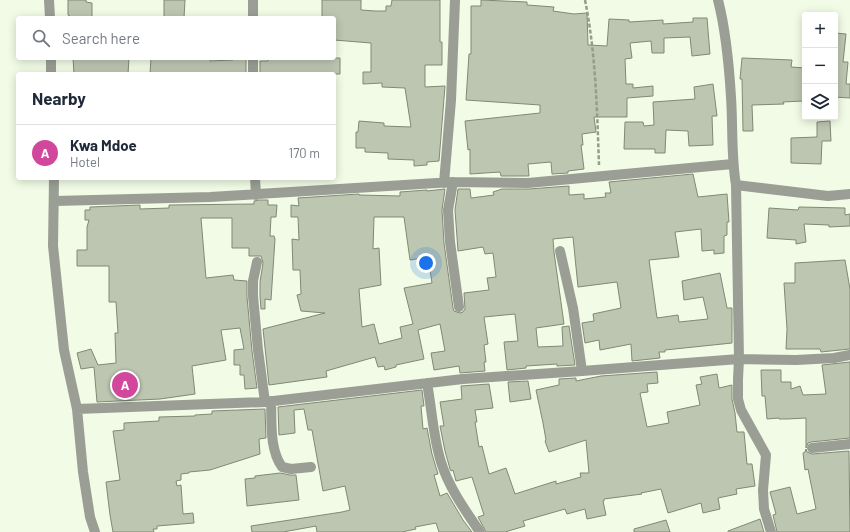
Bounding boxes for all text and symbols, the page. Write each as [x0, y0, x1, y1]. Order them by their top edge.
map controls [802, 12, 838, 120]
button: + [802, 12, 838, 48]
search box [16, 16, 336, 60]
icon: search [30, 27, 52, 49]
text: Search here [62, 29, 140, 47]
button: − [802, 48, 838, 84]
button: layers [802, 84, 838, 120]
text: Nearby [32, 88, 86, 108]
text: Kwa Mdoe [70, 136, 137, 154]
text: A [41, 145, 49, 161]
text: 170 m [289, 145, 320, 161]
text: Hotel [70, 154, 100, 170]
your location [416, 253, 436, 273]
pin: A [112, 370, 138, 400]

